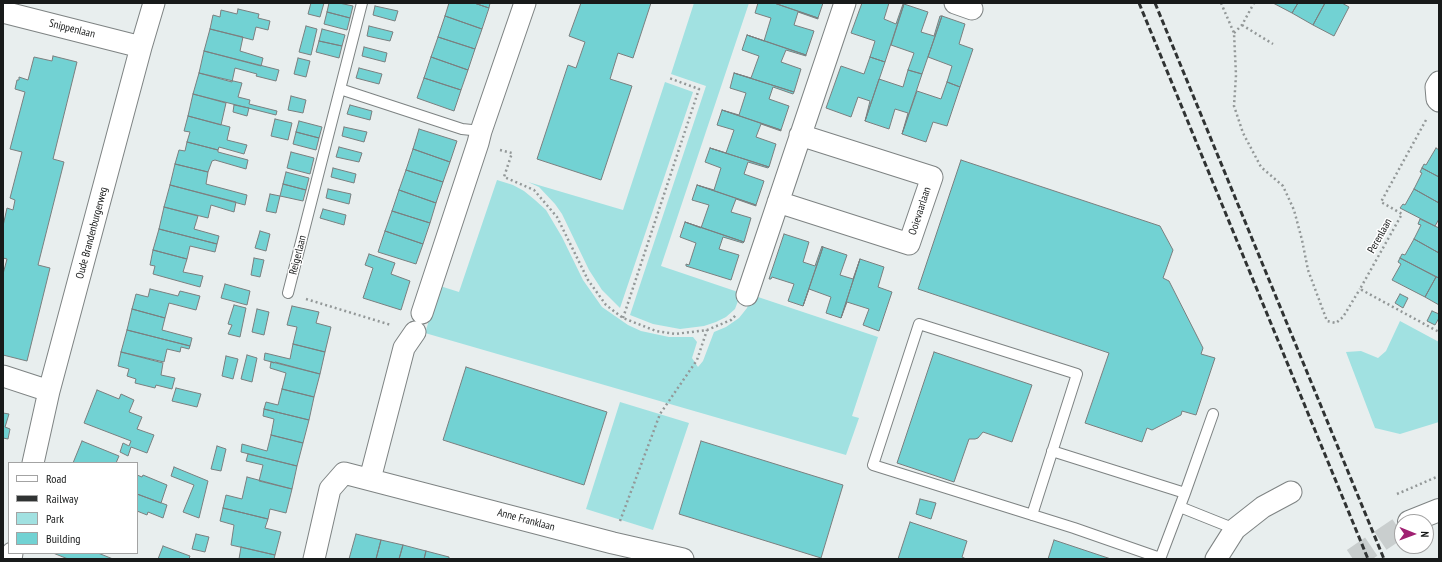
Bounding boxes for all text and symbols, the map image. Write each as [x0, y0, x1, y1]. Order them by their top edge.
street label: Snippenlaan [48, 17, 96, 41]
street label: Ooievaarlaan [906, 185, 934, 237]
street label: Oude Brandenburgerweg [73, 186, 111, 280]
street label: Perenlaan [1365, 216, 1395, 256]
street label: Reigerlaan [287, 234, 309, 276]
legend [8, 462, 138, 554]
text: Road [46, 471, 66, 486]
text: Railway [46, 491, 78, 506]
street label: Anne Franklaan [496, 506, 556, 534]
text: Park [46, 511, 64, 526]
north arrow [1394, 514, 1434, 554]
text: Building [46, 531, 81, 546]
text: N [1418, 531, 1432, 537]

